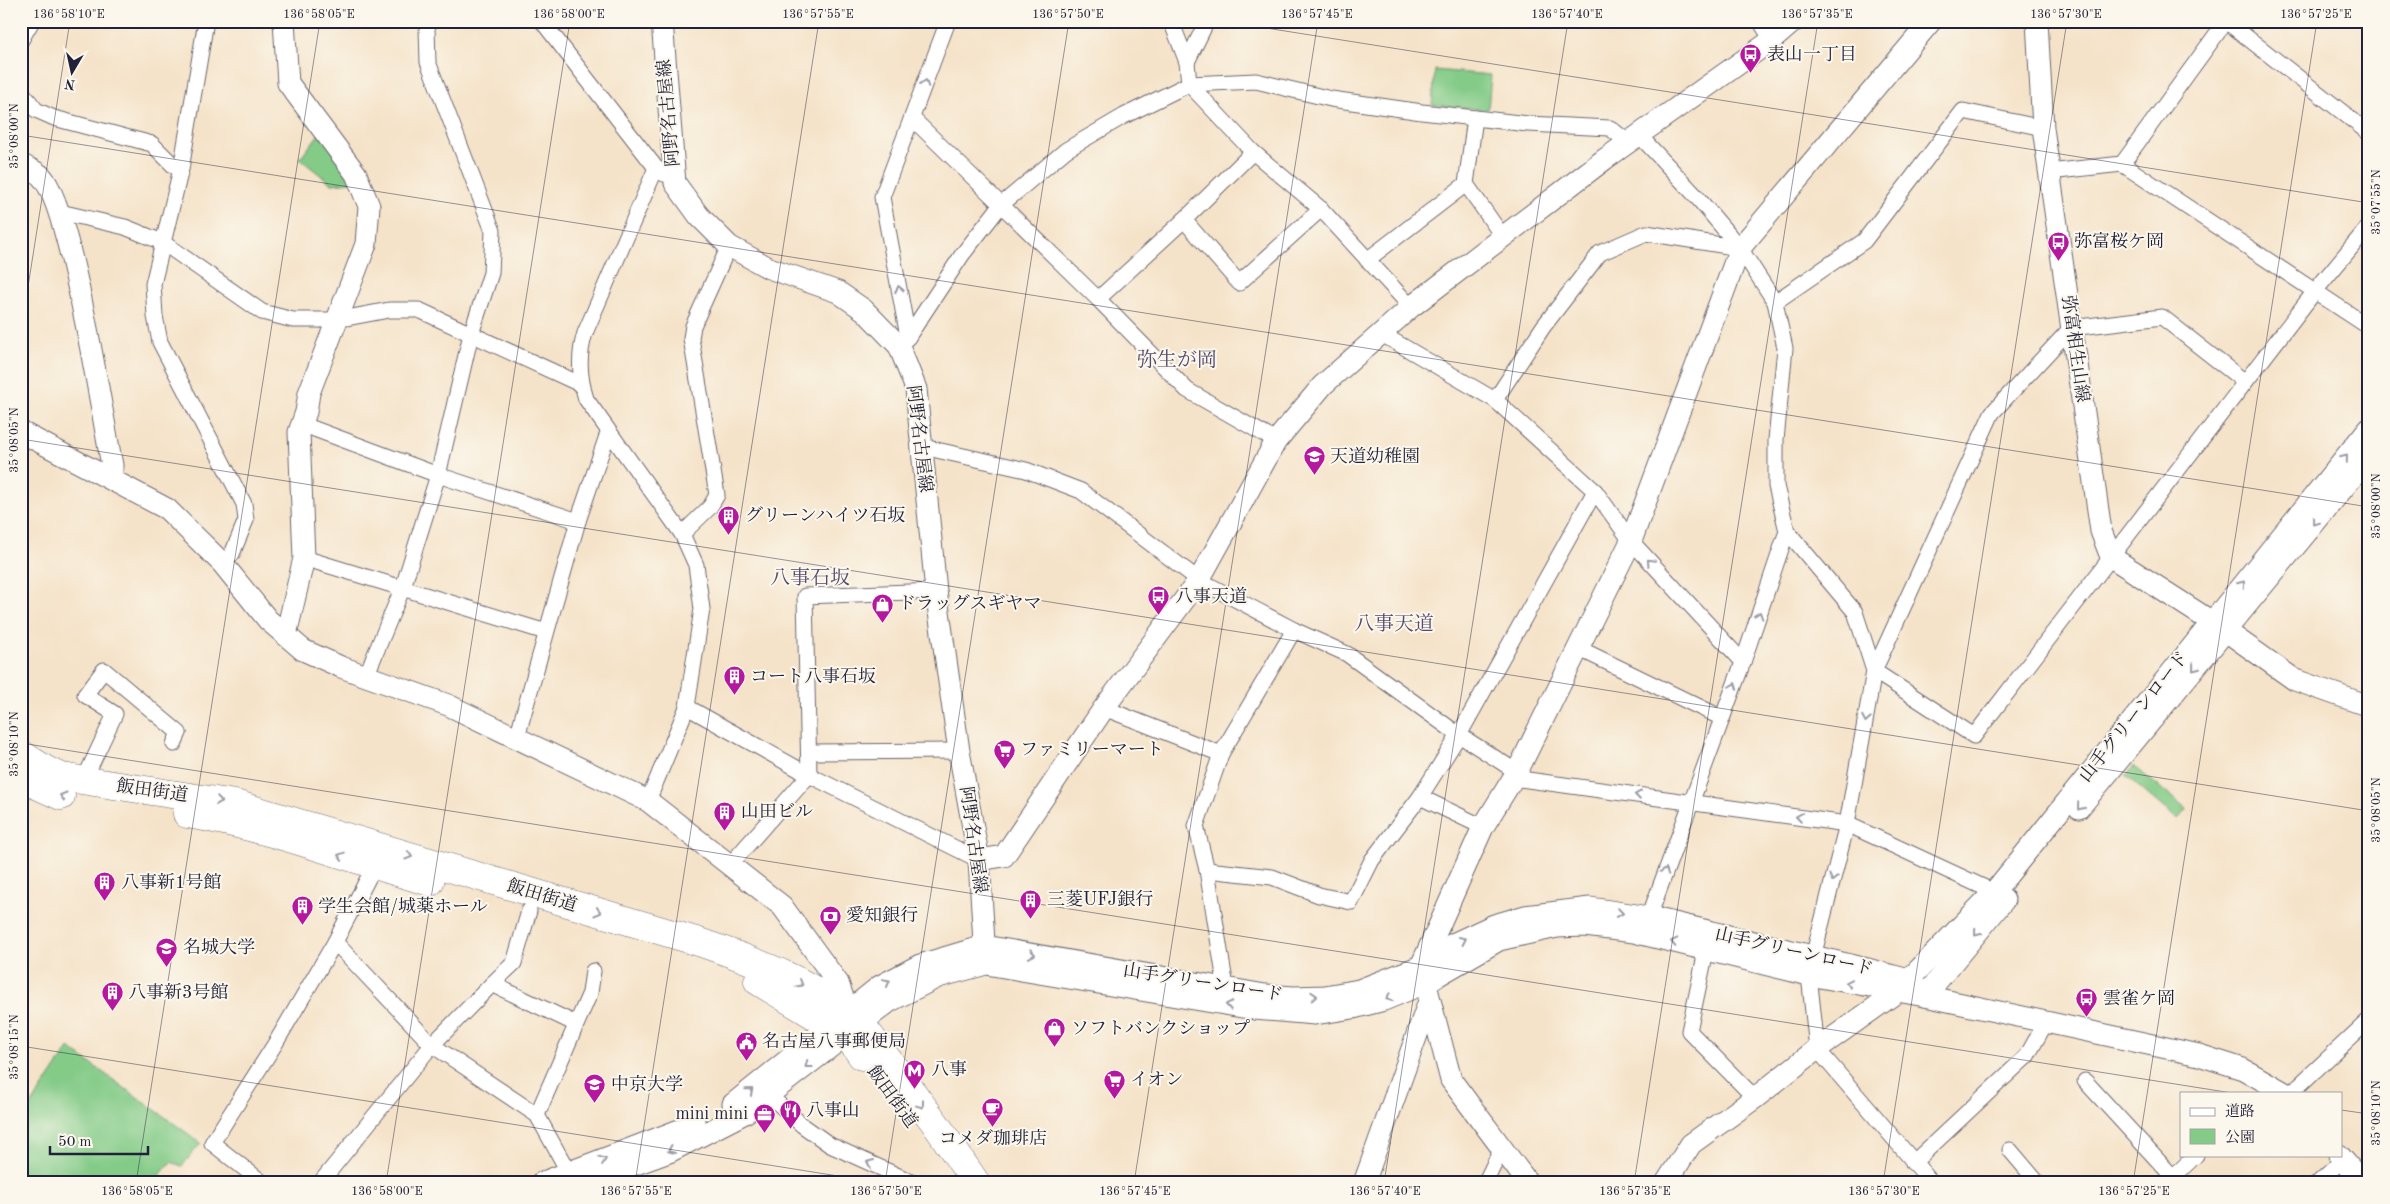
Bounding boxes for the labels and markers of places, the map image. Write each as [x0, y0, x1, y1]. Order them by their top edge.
bus stop icon: 表山一丁目 [1739, 43, 1763, 74]
place label: 表山一丁目 [1767, 44, 1857, 64]
bus stop icon: 弥富桜ケ岡 [2046, 230, 2070, 261]
place label: 弥富桜ケ岡 [2074, 231, 2164, 251]
school or university icon: 天道幼稚園 [1302, 445, 1326, 476]
place label: 天道幼稚園 [1330, 446, 1420, 466]
building icon: グリーンハイツ石坂 [717, 504, 741, 535]
place label: グリーンハイツ石坂 [745, 506, 905, 525]
bus stop icon: 八事天道 [1147, 585, 1171, 616]
place label: 八事天道 [1175, 586, 1247, 606]
shop icon: ドラッグスギヤマ [870, 592, 894, 623]
place label: ドラッグスギヤマ [898, 594, 1041, 613]
building icon: コート八事石坂 [722, 665, 746, 696]
place label: コート八事石坂 [750, 667, 876, 686]
supermarket icon: ファミリーマート [992, 738, 1016, 769]
place label: ファミリーマート [1020, 741, 1164, 759]
building icon: 山田ビル [713, 800, 737, 831]
place label: 山田ビル [741, 802, 813, 821]
building icon: 八事新1号館 [93, 871, 117, 902]
place label: 八事新1号館 [121, 872, 221, 892]
building icon: 三菱UFJ銀行 [1019, 888, 1043, 919]
place label: 三菱UFJ銀行 [1047, 889, 1153, 909]
building icon: 学生会館/城薬ホール [290, 895, 314, 926]
place label: 学生会館/城薬ホール [318, 896, 488, 916]
bank icon: 愛知銀行 [818, 904, 842, 935]
place label: 愛知銀行 [846, 905, 918, 925]
school or university icon: 名城大学 [155, 936, 179, 967]
place label: 名城大学 [183, 937, 255, 957]
building icon: 八事新3号館 [100, 981, 124, 1012]
place label: 八事新3号館 [128, 982, 228, 1002]
bus stop icon: 雲雀ケ岡 [2075, 987, 2099, 1018]
place label: 雲雀ケ岡 [2103, 988, 2175, 1008]
shop icon: ソフトバンクショップ [1043, 1017, 1067, 1048]
place label: ソフトバンクショップ [1071, 1019, 1250, 1038]
public building icon: 名古屋八事郵便局 [734, 1030, 758, 1061]
place label: 名古屋八事郵便局 [762, 1031, 906, 1051]
metro station icon: 八事 [903, 1058, 927, 1089]
place label: 八事 [931, 1060, 967, 1079]
supermarket icon: イオン [1102, 1068, 1126, 1099]
place label: イオン [1130, 1071, 1183, 1089]
school or university icon: 中京大学 [583, 1073, 607, 1104]
place label: 中京大学 [611, 1074, 683, 1094]
cafe icon: コメダ珈琲店 [981, 1097, 1005, 1128]
restaurant icon: 八事山 [778, 1099, 802, 1130]
place label: 八事山 [806, 1101, 860, 1120]
office icon: mini mini [752, 1102, 776, 1133]
place label: mini mini [675, 1105, 748, 1123]
place label: コメダ珈琲店 [939, 1128, 1047, 1148]

